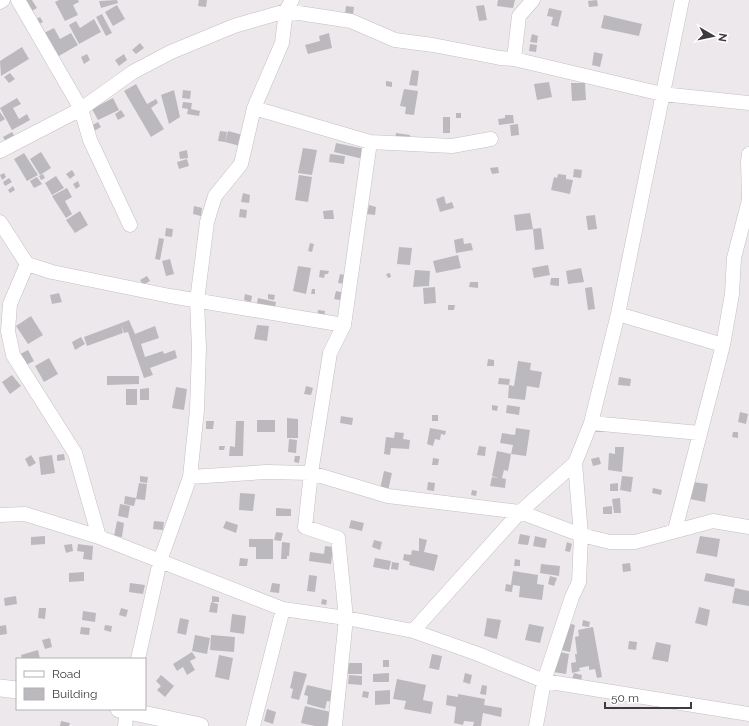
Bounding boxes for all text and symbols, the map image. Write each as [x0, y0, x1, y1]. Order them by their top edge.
north arrow [693, 16, 733, 56]
text: N [715, 32, 729, 43]
legend [16, 658, 146, 710]
text: Road [52, 667, 81, 681]
scale bar [605, 684, 691, 710]
text: Building [52, 687, 98, 701]
text: 50 m [611, 691, 639, 705]

